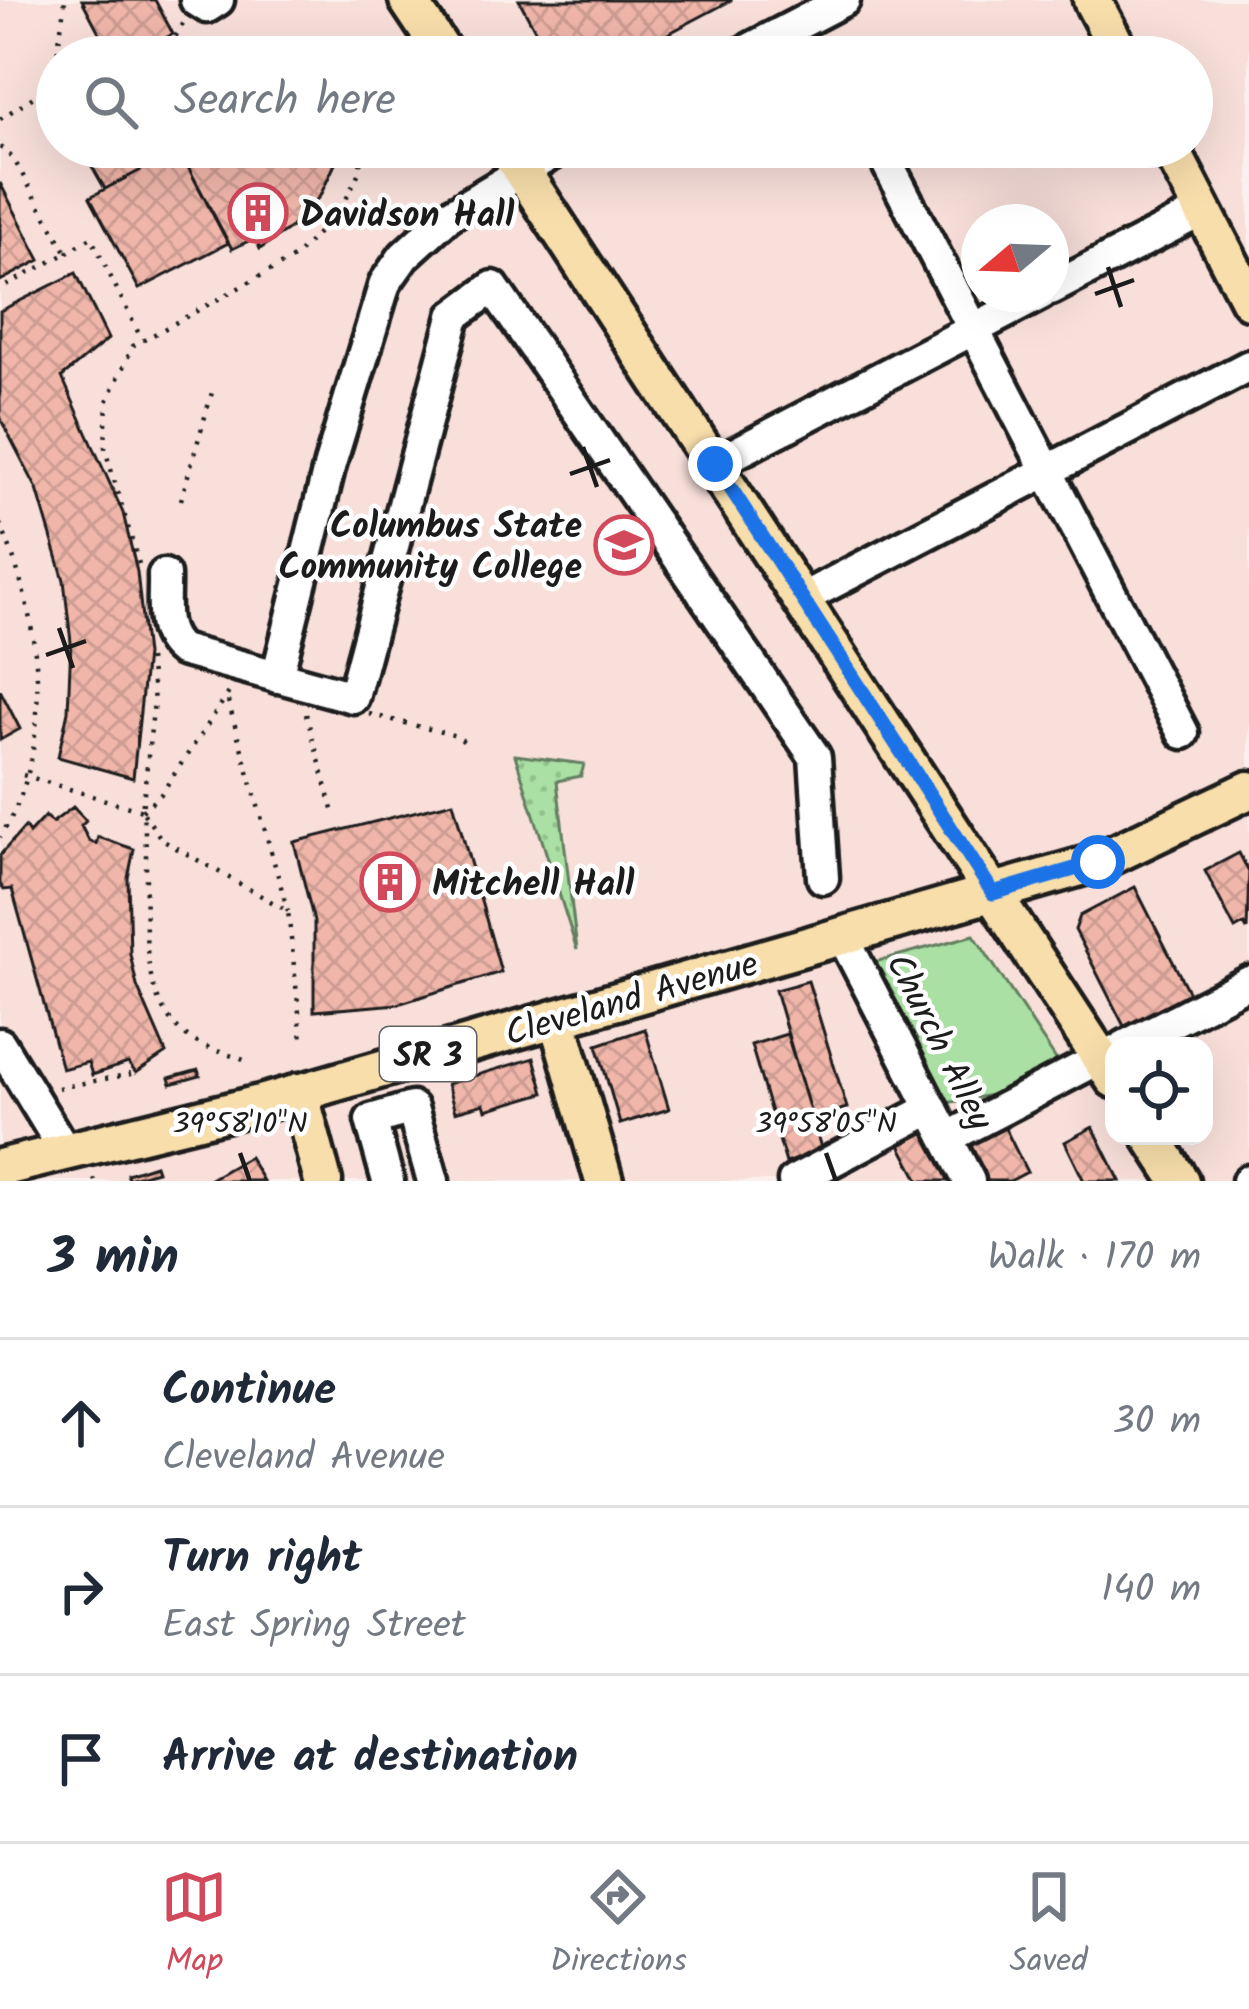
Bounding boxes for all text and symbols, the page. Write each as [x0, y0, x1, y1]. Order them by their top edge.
search box [36, 36, 1213, 168]
text: Search here [174, 66, 396, 138]
icon: search [78, 69, 144, 135]
building icon: Davidson Hall [227, 182, 289, 244]
place label: Davidson Hall [300, 188, 515, 245]
north arrow [961, 204, 1069, 312]
route end [688, 437, 742, 491]
place label: Columbus State Community College [279, 499, 582, 597]
school or university icon: Columbus State Community College [593, 514, 655, 576]
route start [1071, 835, 1125, 889]
building icon: Mitchell Hall [359, 851, 421, 913]
place label: Mitchell Hall [432, 857, 635, 914]
street label: Cleveland Avenue [499, 937, 765, 1064]
street label: Church Alley [869, 944, 1007, 1142]
road number: SR 3 [380, 1027, 476, 1081]
map controls [1105, 1037, 1213, 1145]
button: locate [1105, 1037, 1213, 1145]
text: 39°58'10"N [172, 1101, 308, 1149]
text: 39°58'05"N [755, 1101, 897, 1149]
text: 3 min [48, 1219, 179, 1300]
text: Walk · 170 m [987, 1228, 1201, 1290]
text: Continue [162, 1356, 336, 1428]
icon: ahead [48, 1390, 114, 1456]
text: 30 m [1113, 1392, 1201, 1454]
text: Cleveland Avenue [162, 1428, 445, 1490]
text: Turn right [162, 1524, 362, 1596]
icon: right [48, 1558, 114, 1624]
text: 140 m [1101, 1560, 1201, 1622]
text: East Spring Street [162, 1596, 466, 1658]
text: Arrive at destination [162, 1723, 578, 1795]
icon: arrive [48, 1726, 114, 1792]
tab: Map [161, 1864, 227, 1989]
tab: Directions [550, 1864, 687, 1989]
tab: Saved [1009, 1864, 1088, 1989]

